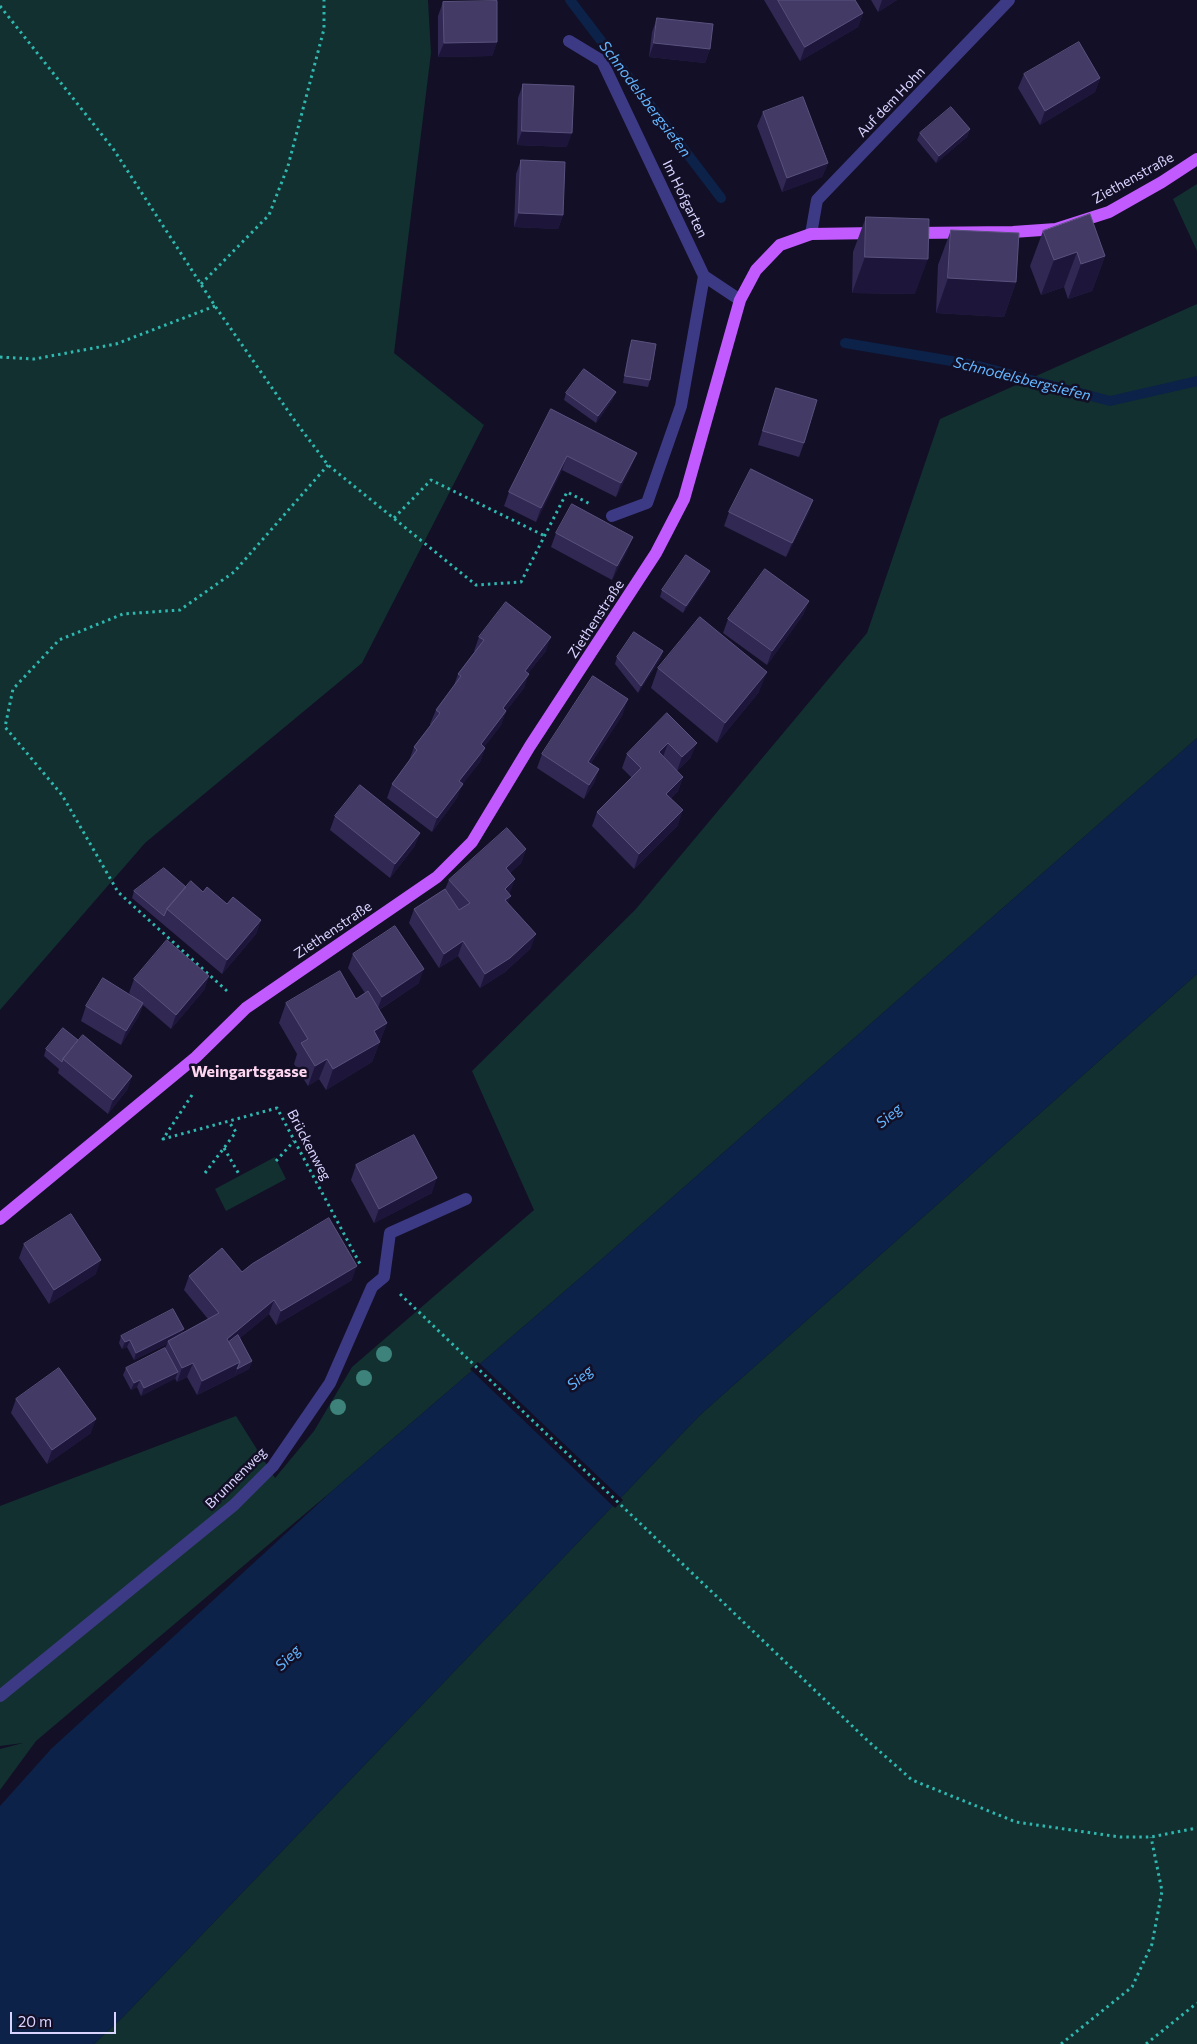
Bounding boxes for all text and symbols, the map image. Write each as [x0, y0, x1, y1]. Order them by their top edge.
water label: Schnodelsbergsiefen [595, 37, 695, 161]
street label: Auf dem Hohn [853, 64, 929, 140]
street label: Ziethenstraße [1089, 149, 1177, 207]
street label: Im Hofgarten [659, 157, 711, 241]
water label: Schnodelsbergsiefen [951, 353, 1093, 405]
street label: Ziethenstraße [564, 577, 628, 661]
street label: Ziethenstraße [291, 898, 375, 962]
district label: Weingartsgasse [191, 1062, 307, 1082]
water label: Sieg [872, 1100, 906, 1132]
street label: Brückenweg [283, 1107, 335, 1183]
water label: Sieg [563, 1362, 597, 1394]
street label: Brunnenweg [202, 1444, 270, 1512]
water label: Sieg [271, 1641, 305, 1675]
scale bar [12, 2002, 119, 2034]
text: 20 m [18, 2012, 52, 2030]

